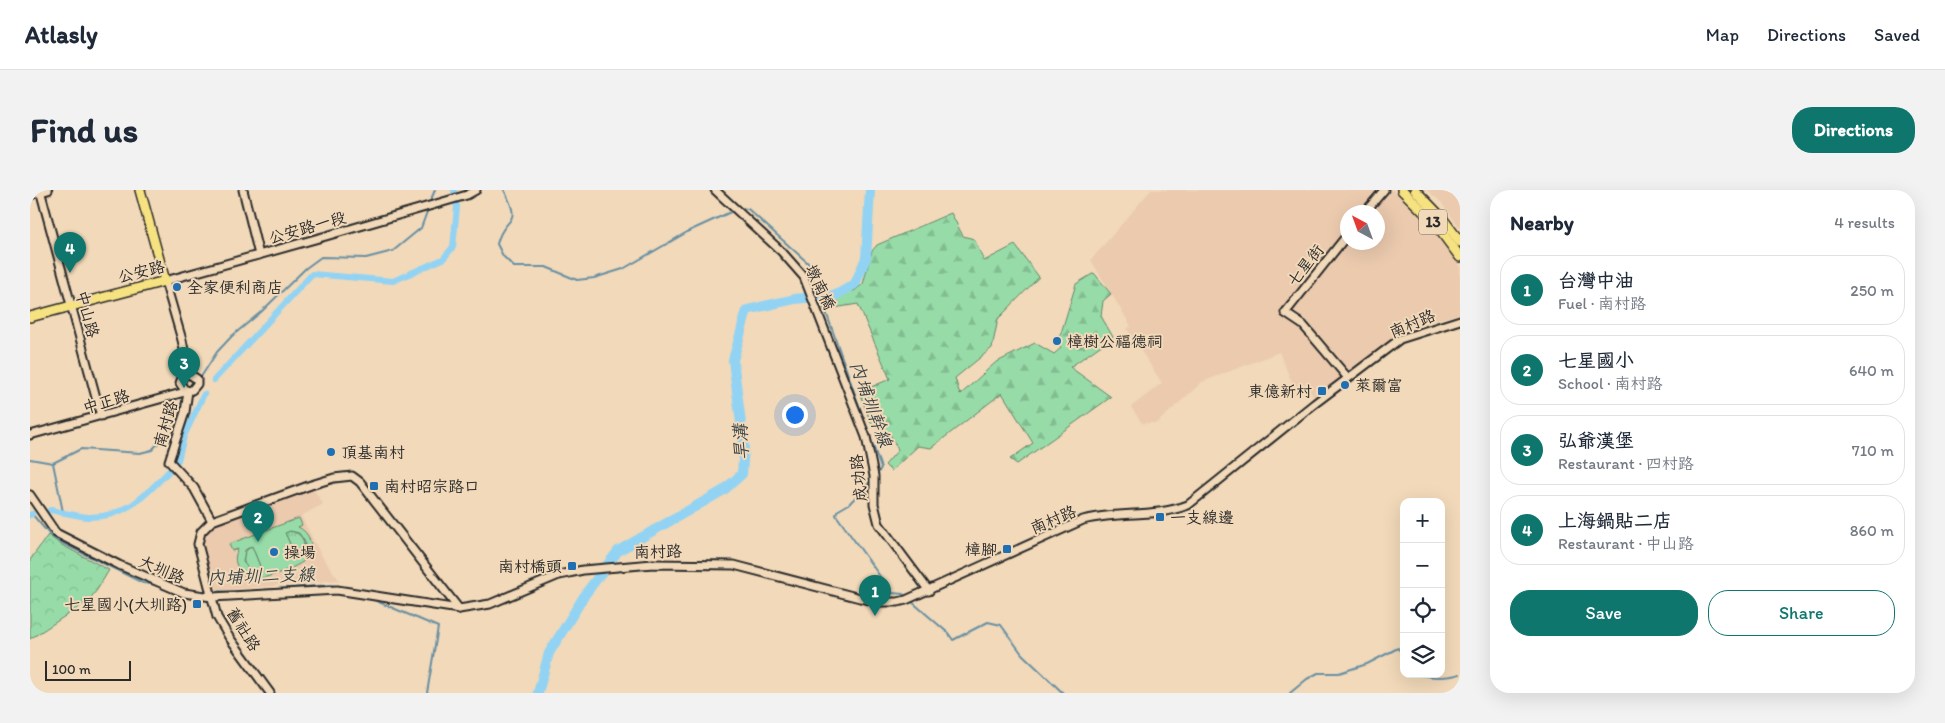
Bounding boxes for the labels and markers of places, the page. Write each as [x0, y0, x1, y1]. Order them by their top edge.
pin: 4 [54, 232, 86, 273]
place label: 全家便利商店 [187, 278, 283, 297]
marker: 全家便利商店 [171, 281, 183, 293]
place label: 樟樹公福德祠 [1067, 332, 1163, 351]
marker: 樟樹公福德祠 [1051, 335, 1063, 347]
pin: 3 [168, 347, 200, 388]
place label: 萊爾富 [1355, 376, 1403, 395]
marker: 萊爾富 [1339, 379, 1351, 391]
place label: 東億新村 [1248, 382, 1312, 401]
marker: 東億新村 [1316, 385, 1328, 397]
place label: 頂基南村 [341, 443, 405, 462]
marker: 頂基南村 [325, 446, 337, 458]
place label: 南村昭宗路口 [384, 477, 480, 496]
marker: 南村昭宗路口 [368, 480, 380, 492]
pin: 2 [242, 501, 274, 542]
place label: 一支線邊 [1170, 508, 1234, 527]
marker: 一支線邊 [1154, 511, 1166, 523]
place label: 樟腳 [965, 540, 997, 559]
place label: 操場 [284, 543, 316, 562]
marker: 樟腳 [1001, 543, 1013, 555]
marker: 操場 [268, 546, 280, 558]
place label: 南村橋頭 [498, 557, 562, 576]
marker: 南村橋頭 [566, 560, 578, 572]
pin: 1 [859, 575, 891, 616]
place label: 七星國小(大圳路) [65, 595, 187, 614]
marker: 七星國小(大圳路) [191, 598, 203, 610]

